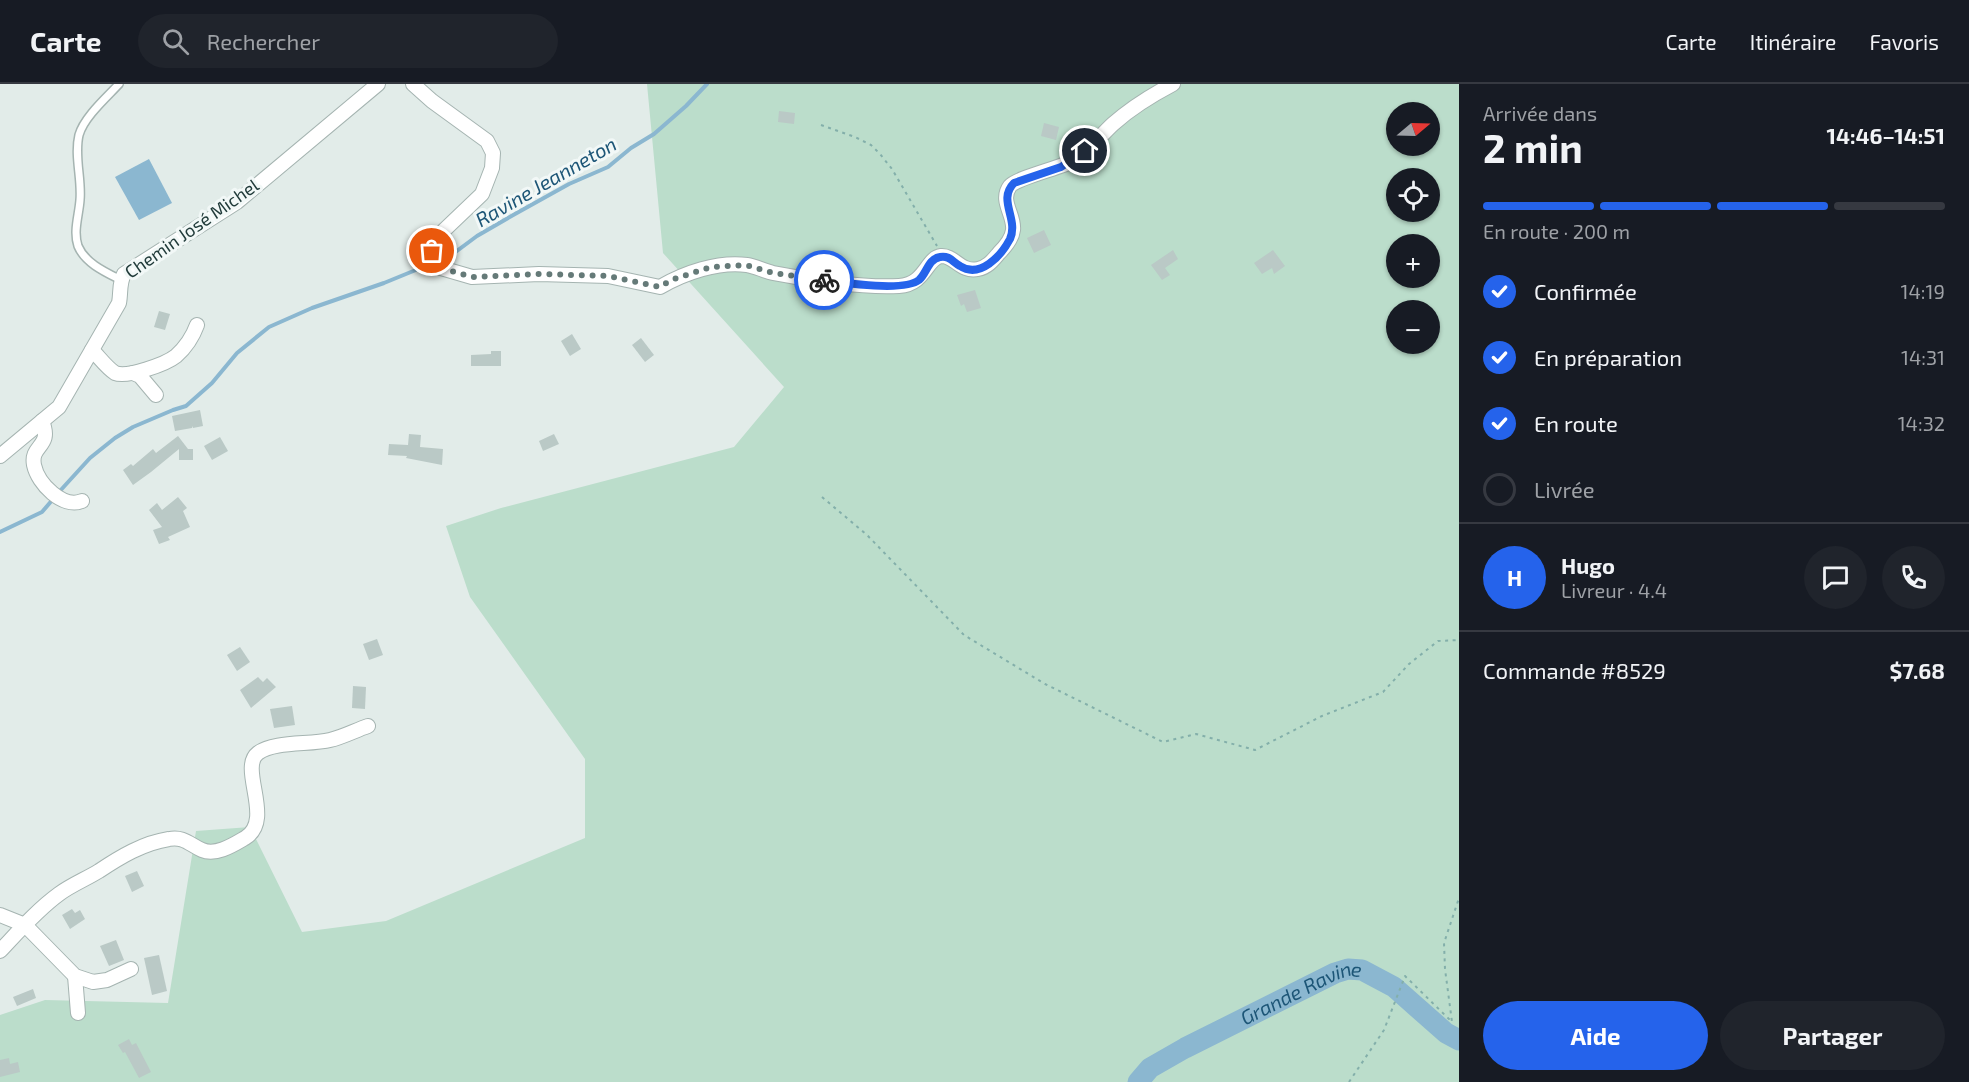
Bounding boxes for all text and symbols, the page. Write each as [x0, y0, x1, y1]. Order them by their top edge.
search box [138, 14, 558, 68]
text: Carte [30, 24, 102, 58]
icon: search [159, 25, 192, 58]
text: Rechercher [207, 28, 320, 54]
text: Carte [1665, 29, 1717, 54]
text: Itinéraire [1750, 29, 1836, 54]
text: Favoris [1869, 29, 1939, 54]
text: Arrivée dans [1483, 101, 1597, 125]
north arrow [1386, 102, 1440, 156]
map controls [1386, 102, 1440, 354]
text: 14:46–14:51 [1826, 122, 1945, 148]
text: 2 min [1483, 124, 1583, 171]
pin [1059, 125, 1110, 176]
water label: Ravine Jeanneton [471, 131, 620, 231]
icon: home [1068, 134, 1101, 167]
button: locate [1386, 168, 1440, 222]
street label: Chemin José Michel [120, 173, 263, 283]
text: En route · 200 m [1483, 219, 1630, 243]
pin [406, 225, 457, 276]
icon: bag [415, 234, 448, 267]
button: + [1386, 234, 1440, 288]
courier [794, 250, 854, 310]
icon: bike [808, 264, 841, 297]
icon: check [1483, 275, 1516, 308]
text: Confirmée [1534, 278, 1637, 304]
text: 14:19 [1901, 279, 1945, 303]
button: − [1386, 300, 1440, 354]
icon: check [1483, 341, 1516, 374]
text: En préparation [1534, 344, 1682, 370]
text: 14:31 [1901, 345, 1945, 369]
icon: check [1483, 407, 1516, 440]
text: En route [1534, 410, 1618, 436]
text: 14:32 [1898, 411, 1945, 435]
text: Livrée [1534, 476, 1595, 502]
button: chat [1804, 546, 1867, 609]
button: phone [1882, 546, 1945, 609]
text: Hugo [1561, 552, 1615, 578]
text: H [1507, 564, 1522, 590]
text: Livreur · 4.4 [1561, 578, 1667, 602]
text: Commande #8529 [1483, 657, 1666, 683]
text: $7.68 [1889, 657, 1945, 683]
water label: Grande Ravine [1236, 956, 1363, 1029]
button: Aide [1483, 1001, 1708, 1070]
button: Partager [1720, 1001, 1945, 1070]

